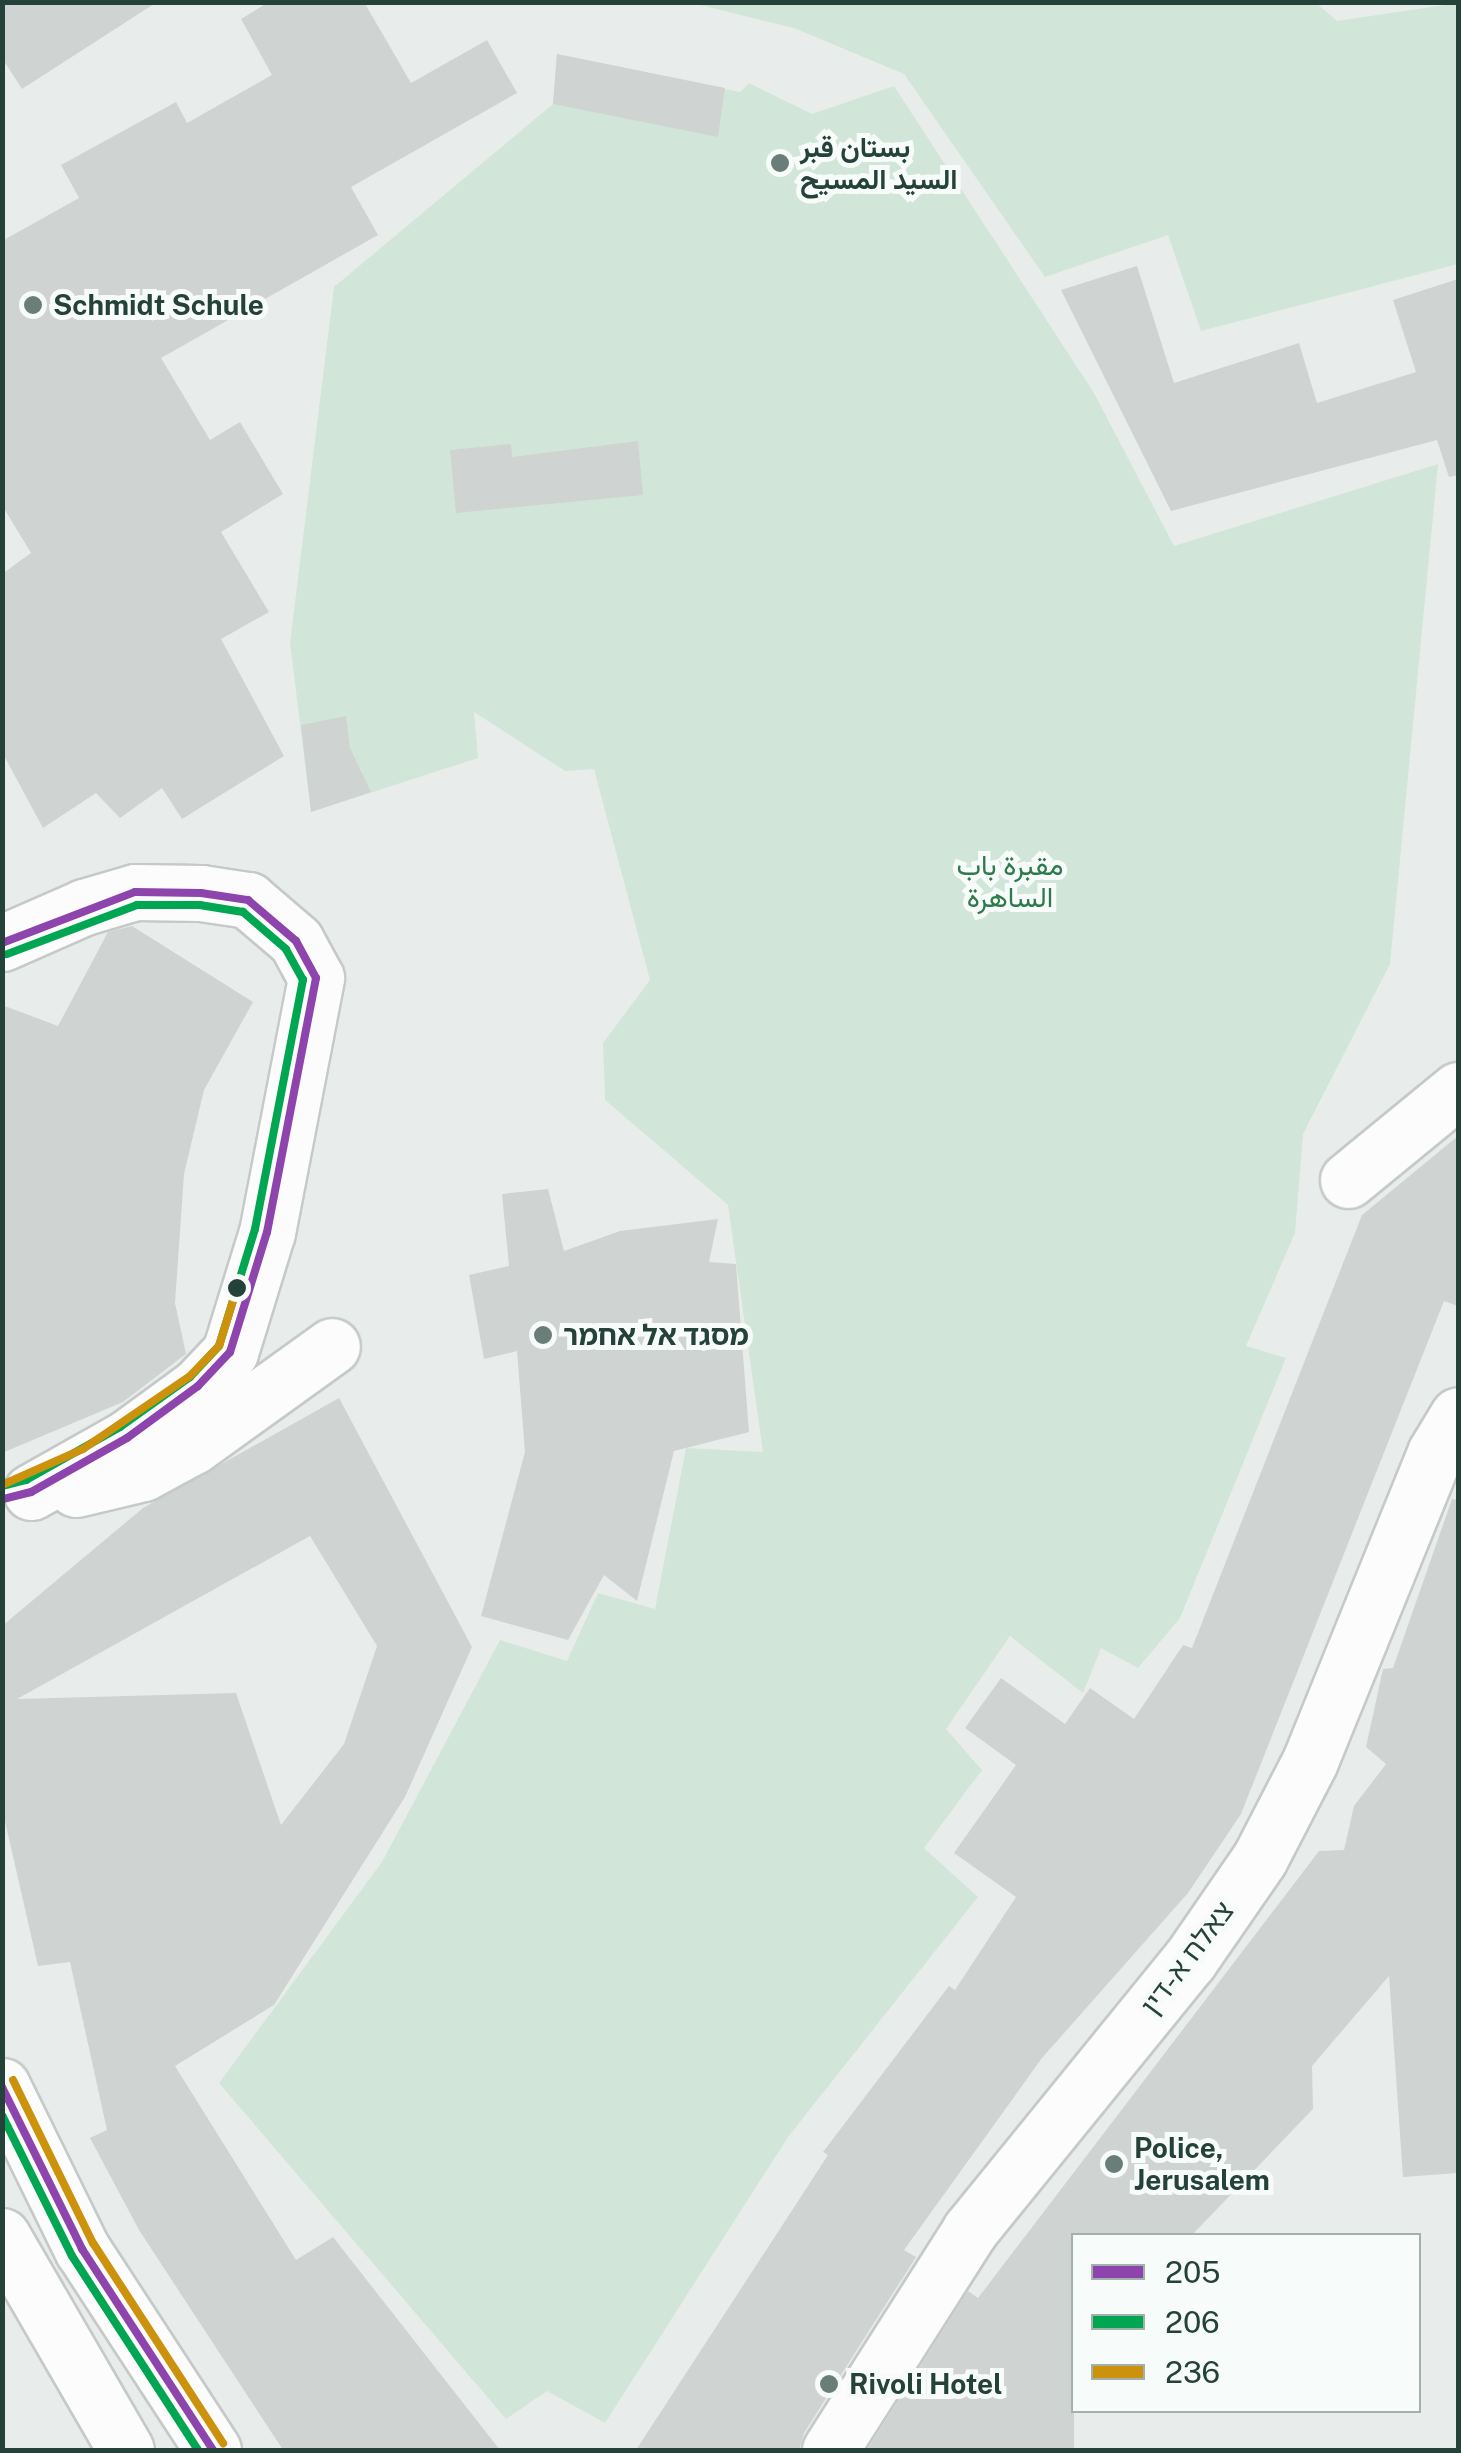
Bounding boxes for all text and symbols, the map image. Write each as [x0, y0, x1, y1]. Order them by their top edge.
place label: بستان قبر السيد المسيح [800, 130, 958, 196]
marker: بستان قبر السيد المسيح [769, 152, 791, 174]
place label: Schmidt Schule [53, 288, 264, 322]
marker: Schmidt Schule [22, 294, 44, 316]
park label: مقبرة باب الساهرة [956, 848, 1064, 914]
unlabelled marker [227, 1278, 247, 1298]
place label: מסגד אל אחמר [563, 1318, 749, 1352]
marker: מסגד אל אחמר [532, 1324, 554, 1346]
street label: צאלח א-דין [1133, 1895, 1241, 2021]
place label: Police, Jerusalem [1134, 2131, 1270, 2197]
marker: Police, Jerusalem [1103, 2153, 1125, 2175]
legend [1071, 2233, 1421, 2413]
text: 205 [1165, 2254, 1220, 2290]
text: 206 [1165, 2304, 1220, 2340]
text: 236 [1165, 2354, 1220, 2390]
place label: Rivoli Hotel [849, 2367, 1002, 2401]
marker: Rivoli Hotel [818, 2373, 840, 2395]

